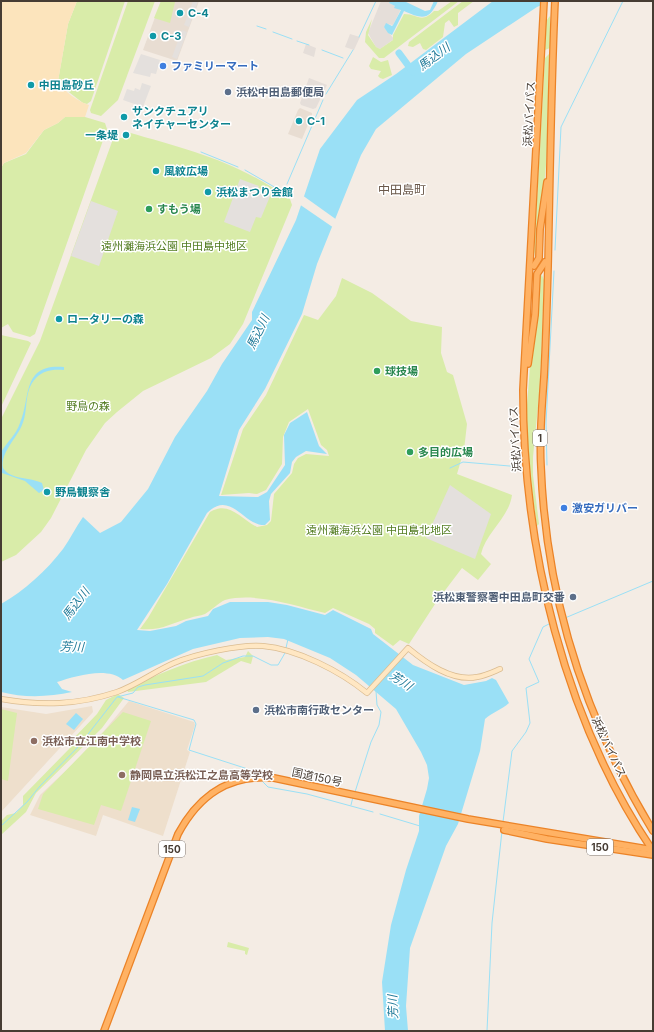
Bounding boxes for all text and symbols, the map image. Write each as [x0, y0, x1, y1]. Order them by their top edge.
place label: C-4 [188, 6, 209, 20]
marker: C-4 [175, 8, 185, 18]
place label: C-3 [161, 29, 181, 43]
marker: C-3 [148, 31, 158, 41]
water label: 馬込川 [415, 39, 454, 73]
place label: ファミリーマート [171, 59, 259, 73]
marker: ファミリーマート [158, 61, 168, 71]
place label: 中田島砂丘 [39, 78, 94, 92]
marker: 中田島砂丘 [26, 80, 36, 90]
street label: 浜松バイパス [520, 81, 538, 147]
place label: 浜松中田島郵便局 [236, 85, 324, 99]
marker: 浜松中田島郵便局 [223, 87, 233, 97]
place label: サンクチュアリ ネイチャーセンター [132, 104, 231, 131]
marker: サンクチュアリ ネイチャーセンター [119, 112, 129, 122]
place label: C-1 [307, 114, 325, 128]
marker: C-1 [294, 116, 304, 126]
place label: 一条堤 [85, 128, 118, 142]
marker: 一条堤 [121, 130, 131, 140]
place label: 風紋広場 [164, 164, 208, 178]
marker: 風紋広場 [151, 166, 161, 176]
district label: 中田島町 [378, 182, 426, 197]
place label: 浜松まつり会館 [216, 185, 293, 199]
marker: 浜松まつり会館 [203, 187, 213, 197]
place label: すもう場 [157, 202, 201, 216]
marker: すもう場 [144, 204, 154, 214]
park label: 遠州灘海浜公園 中田島中地区 [101, 239, 247, 253]
water label: 馬込川 [243, 311, 273, 351]
place label: ロータリーの森 [67, 312, 144, 326]
marker: ロータリーの森 [54, 314, 64, 324]
place label: 球技場 [385, 364, 418, 378]
marker: 球技場 [372, 366, 382, 376]
park label: 野鳥の森 [66, 399, 110, 413]
street label: 浜松バイパス [506, 406, 524, 472]
road number: 1 [533, 430, 547, 446]
place label: 多目的広場 [418, 445, 473, 459]
marker: 多目的広場 [405, 447, 415, 457]
place label: 野鳥観察舎 [55, 485, 111, 499]
marker: 野鳥観察舎 [42, 487, 52, 497]
place label: 激安ガリバー [572, 501, 638, 515]
marker: 激安ガリバー [559, 503, 569, 513]
park label: 遠州灘海浜公園 中田島北地区 [306, 523, 452, 537]
water label: 馬込川 [59, 583, 94, 623]
place label: 浜松東警察署中田島町交番 [433, 590, 565, 604]
marker: 浜松東警察署中田島町交番 [568, 592, 578, 602]
water label: 芳川 [60, 639, 86, 654]
water label: 芳川 [387, 668, 417, 694]
place label: 浜松市南行政センター [264, 703, 374, 717]
marker: 浜松市南行政センター [251, 705, 261, 715]
street label: 浜松バイパス [589, 714, 629, 780]
place label: 浜松市立江南中学校 [42, 734, 141, 748]
marker: 浜松市立江南中学校 [29, 736, 39, 746]
street label: 国道150号 [291, 765, 343, 789]
place label: 静岡県立浜松江之島高等学校 [130, 768, 273, 782]
marker: 静岡県立浜松江之島高等学校 [117, 770, 127, 780]
road number: 150 [587, 839, 613, 855]
road number: 150 [159, 841, 185, 857]
water label: 芳川 [385, 993, 400, 1019]

